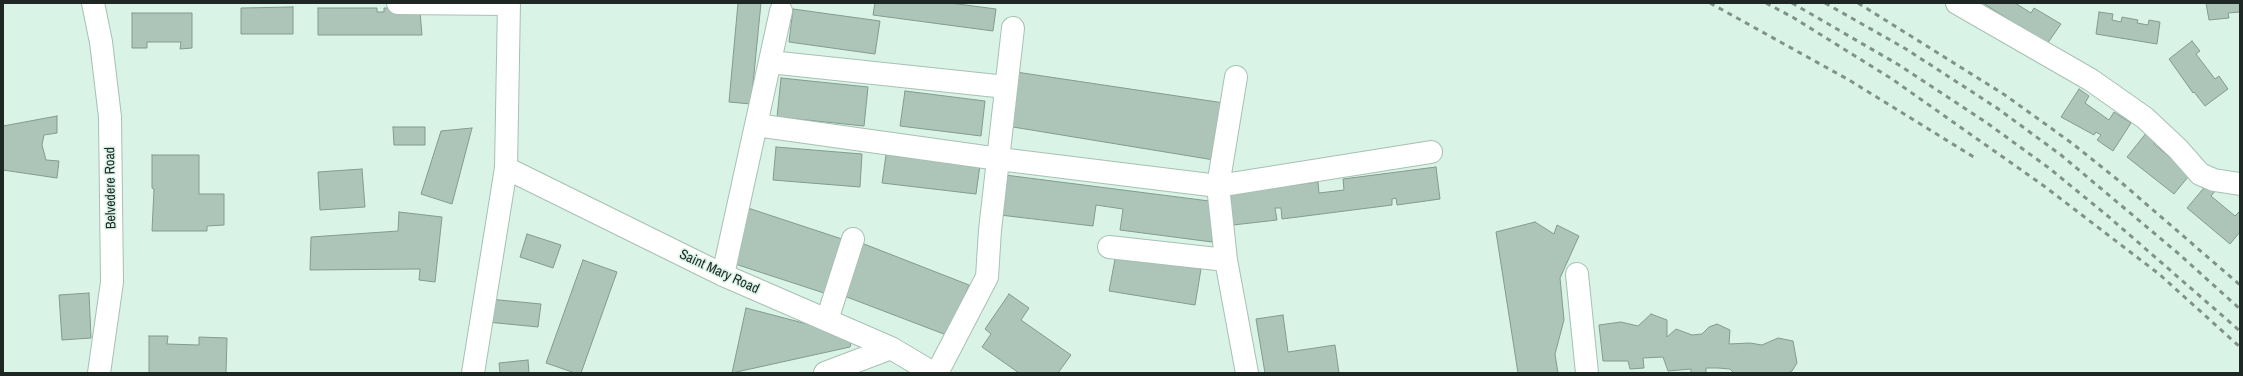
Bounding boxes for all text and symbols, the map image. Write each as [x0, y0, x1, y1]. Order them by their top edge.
street label: Belvedere Road [102, 147, 120, 229]
street label: Saint Mary Road [676, 246, 762, 298]

